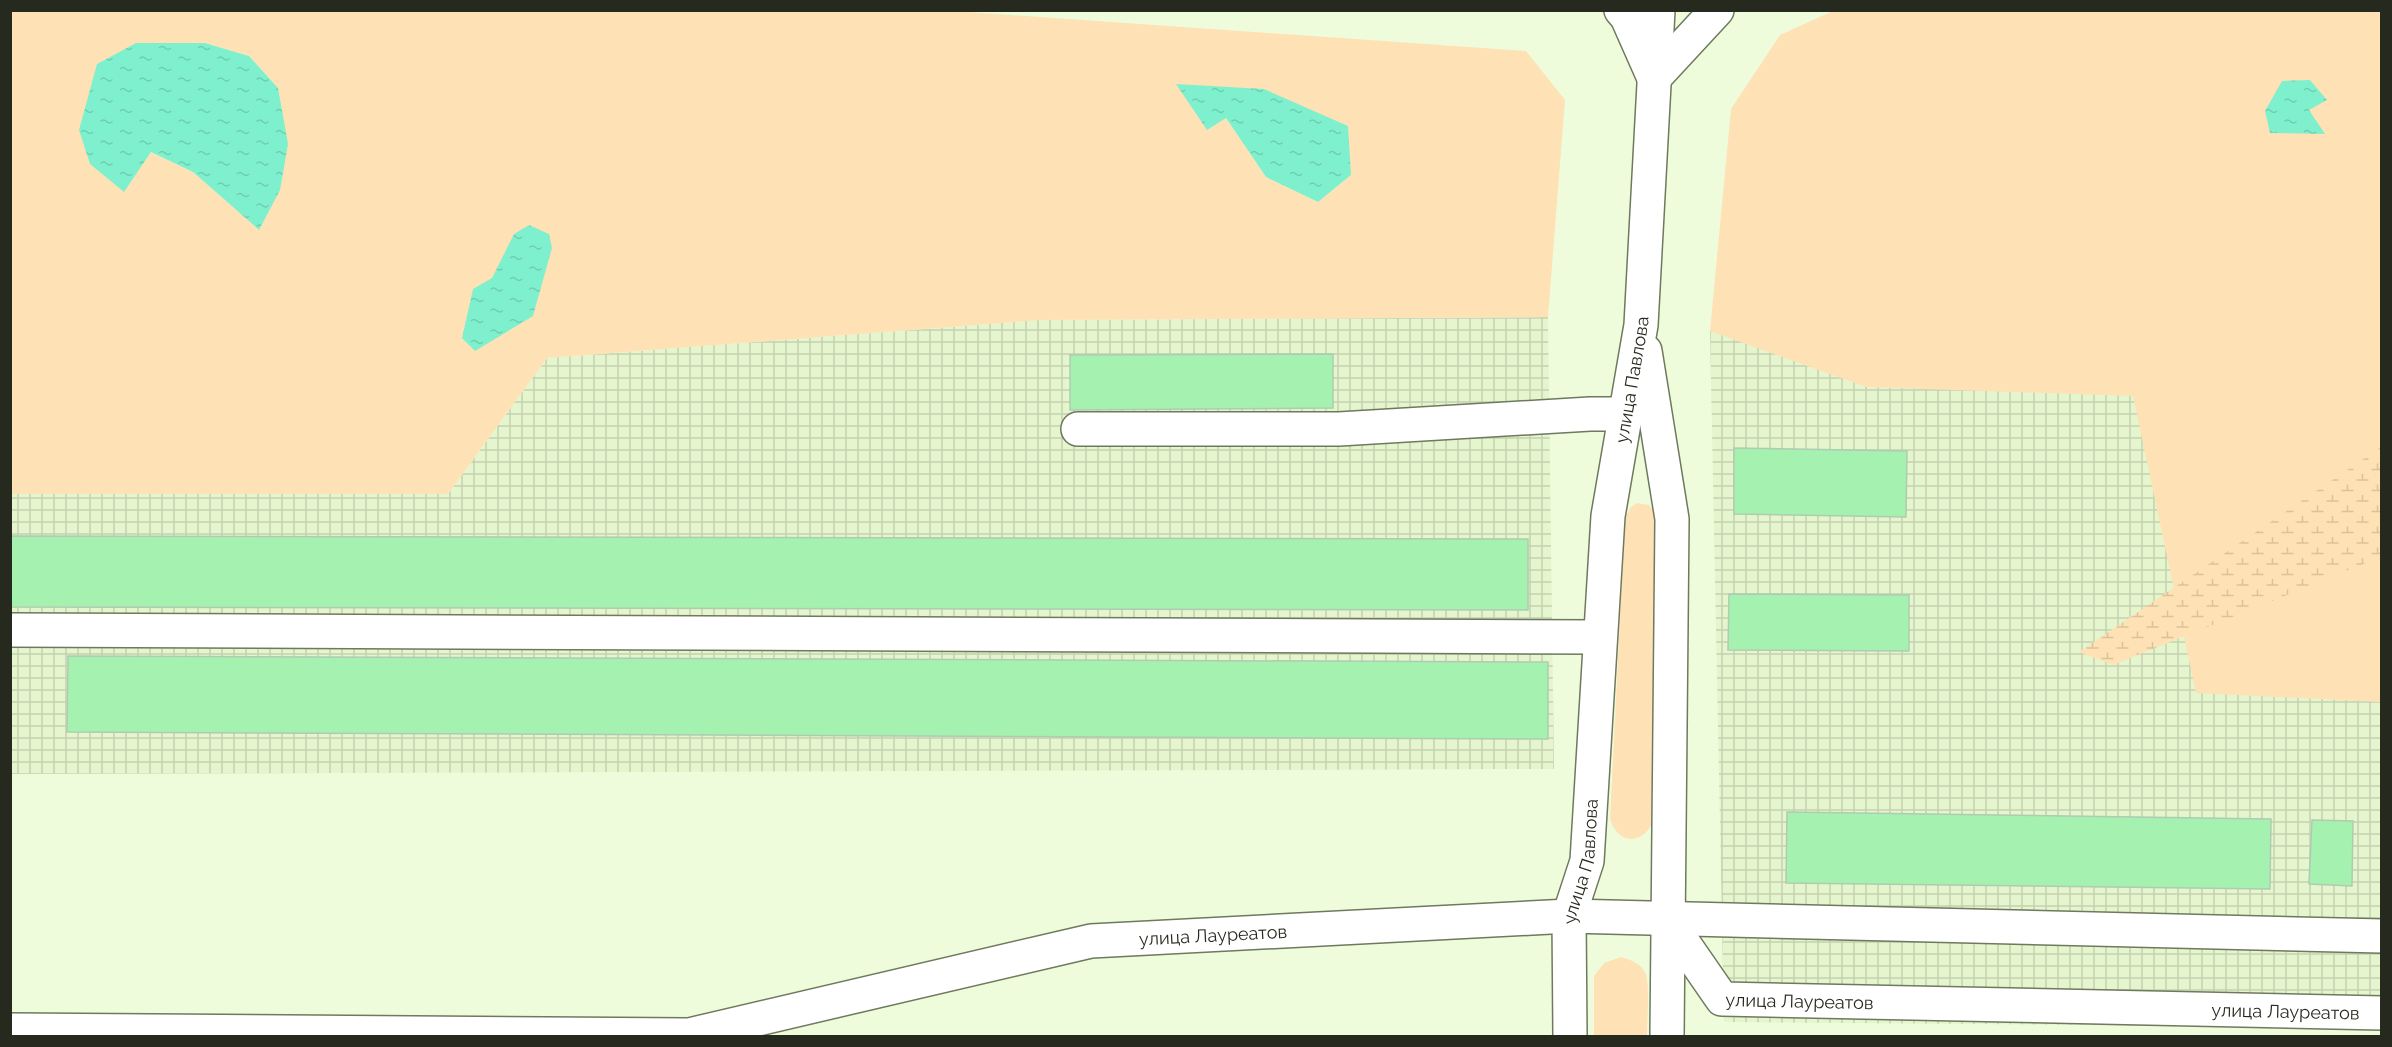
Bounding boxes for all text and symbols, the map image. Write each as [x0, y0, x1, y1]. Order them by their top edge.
street label: улица Павлова [1610, 316, 1652, 445]
street label: улица Павлова [1558, 798, 1601, 924]
street label: улица Лауреатов [1138, 920, 1288, 949]
street label: улица Лауреатов [1725, 989, 1874, 1013]
street label: улица Лауреатов [2211, 999, 2360, 1023]

